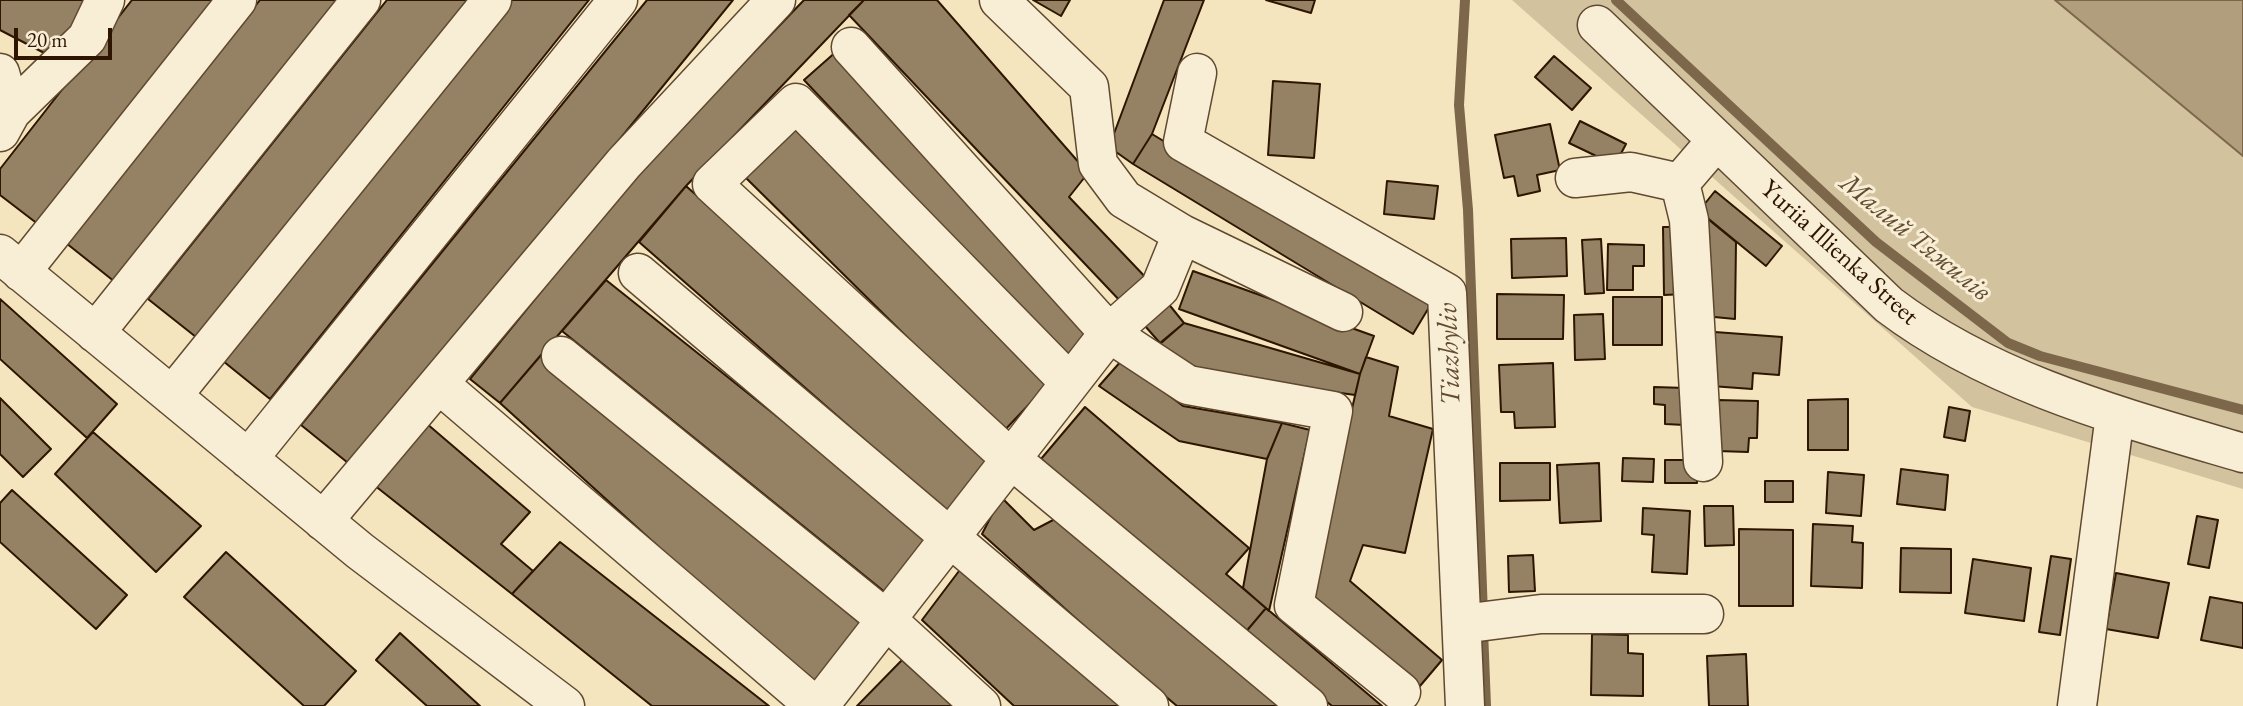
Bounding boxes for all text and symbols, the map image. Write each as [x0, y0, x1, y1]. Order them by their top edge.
scale bar [18, 14, 116, 58]
text: 20 m [27, 26, 68, 53]
water label: Малий Тяжилів [1833, 167, 1997, 309]
street label: Yuriia Illienka Street [1753, 174, 1925, 332]
water label: Tiazhyliv [1431, 302, 1469, 406]

